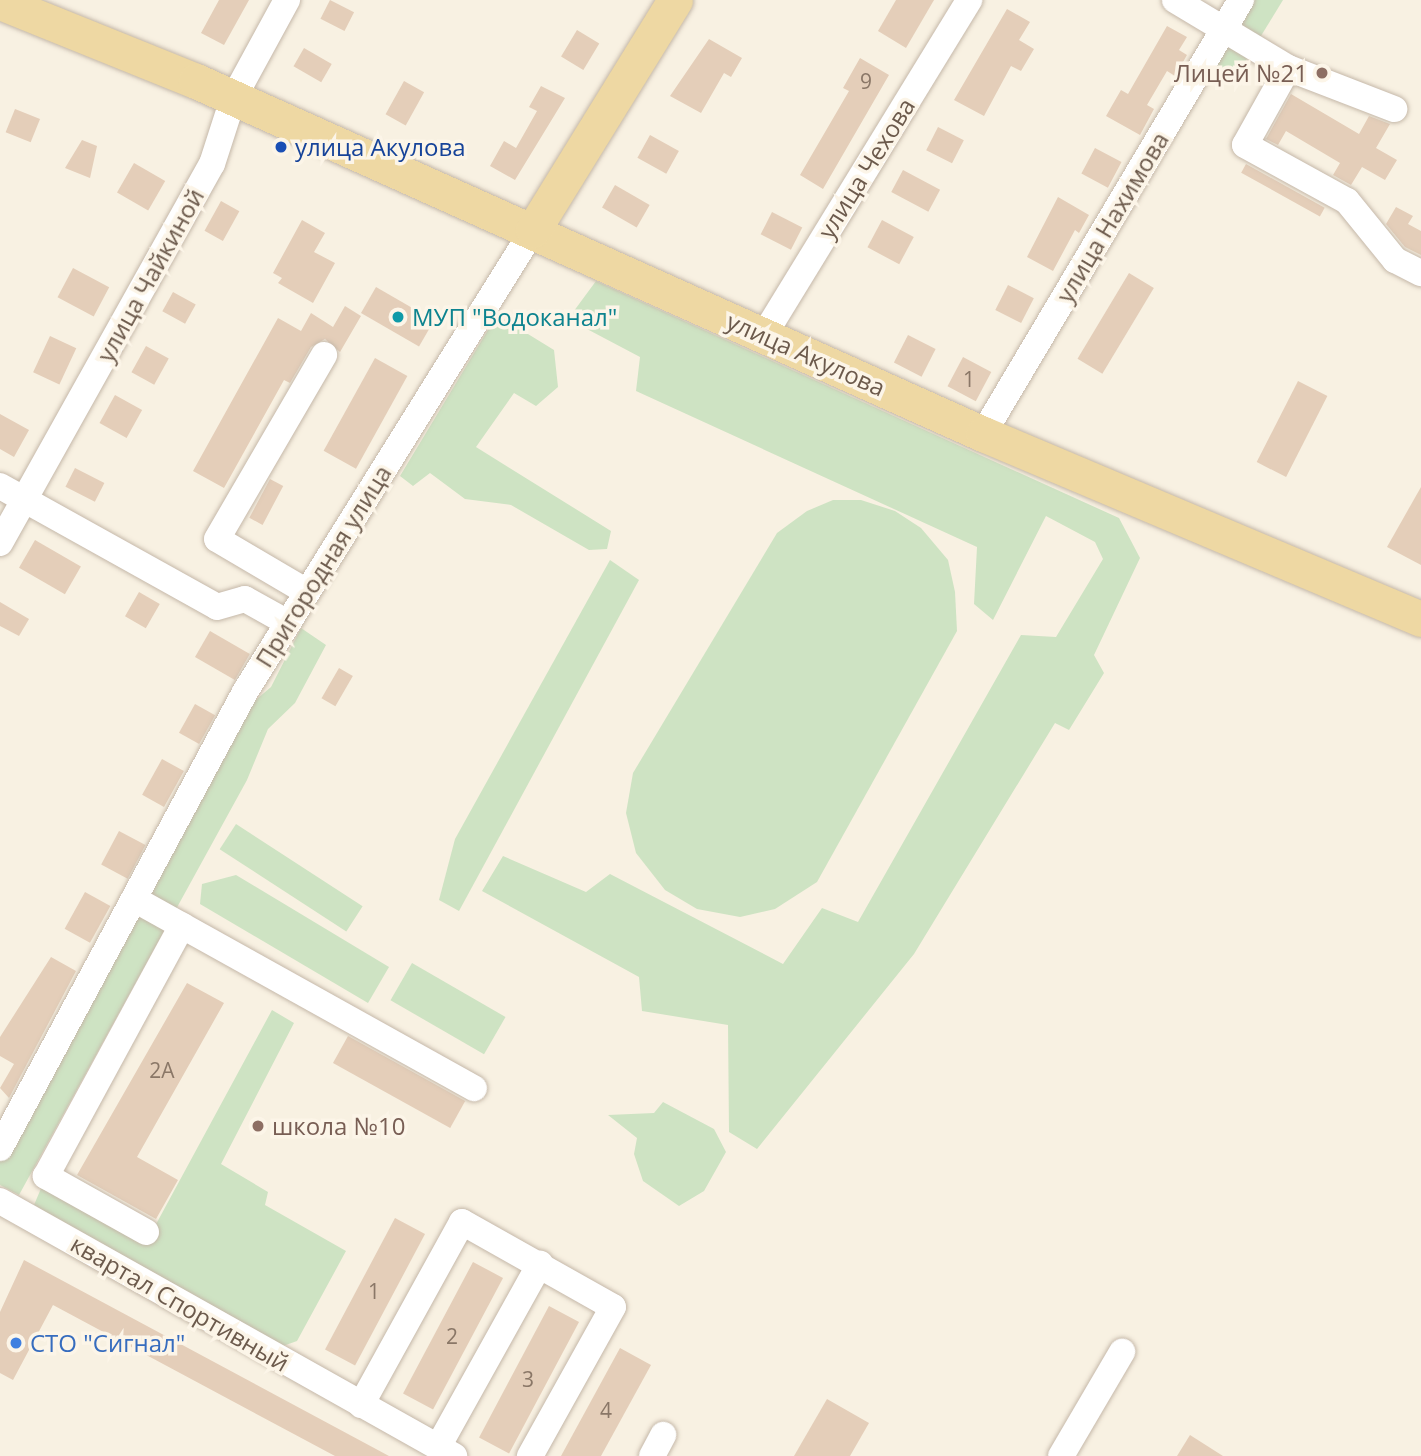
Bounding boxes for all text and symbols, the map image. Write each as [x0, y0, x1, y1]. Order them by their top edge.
place label: Лицей №21 [1174, 59, 1308, 87]
marker: Лицей №21 [1314, 65, 1330, 81]
house number: 9 [860, 68, 872, 94]
street label: улица Чехова [811, 93, 921, 243]
street label: улица Нахимова [1050, 127, 1174, 307]
place label: улица Акулова [295, 133, 465, 161]
marker: улица Акулова [273, 139, 289, 155]
street label: улица Чайкиной [91, 183, 209, 367]
place label: МУП "Водоканал" [412, 303, 617, 331]
street label: улица Акулова [722, 306, 890, 402]
marker: МУП "Водоканал" [390, 309, 406, 325]
house number: 1 [963, 366, 975, 392]
street label: Пригородная улица [249, 460, 397, 672]
house number: 2А [149, 1057, 175, 1083]
place label: школа №10 [272, 1112, 405, 1140]
marker: школа №10 [250, 1118, 266, 1134]
street label: квартал Спортивный [66, 1229, 294, 1377]
house number: 1 [368, 1278, 380, 1304]
house number: 2 [446, 1323, 458, 1349]
place label: СТО "Сигнал" [30, 1329, 185, 1357]
marker: СТО "Сигнал" [8, 1335, 24, 1351]
house number: 3 [522, 1366, 534, 1392]
house number: 4 [600, 1397, 612, 1423]

